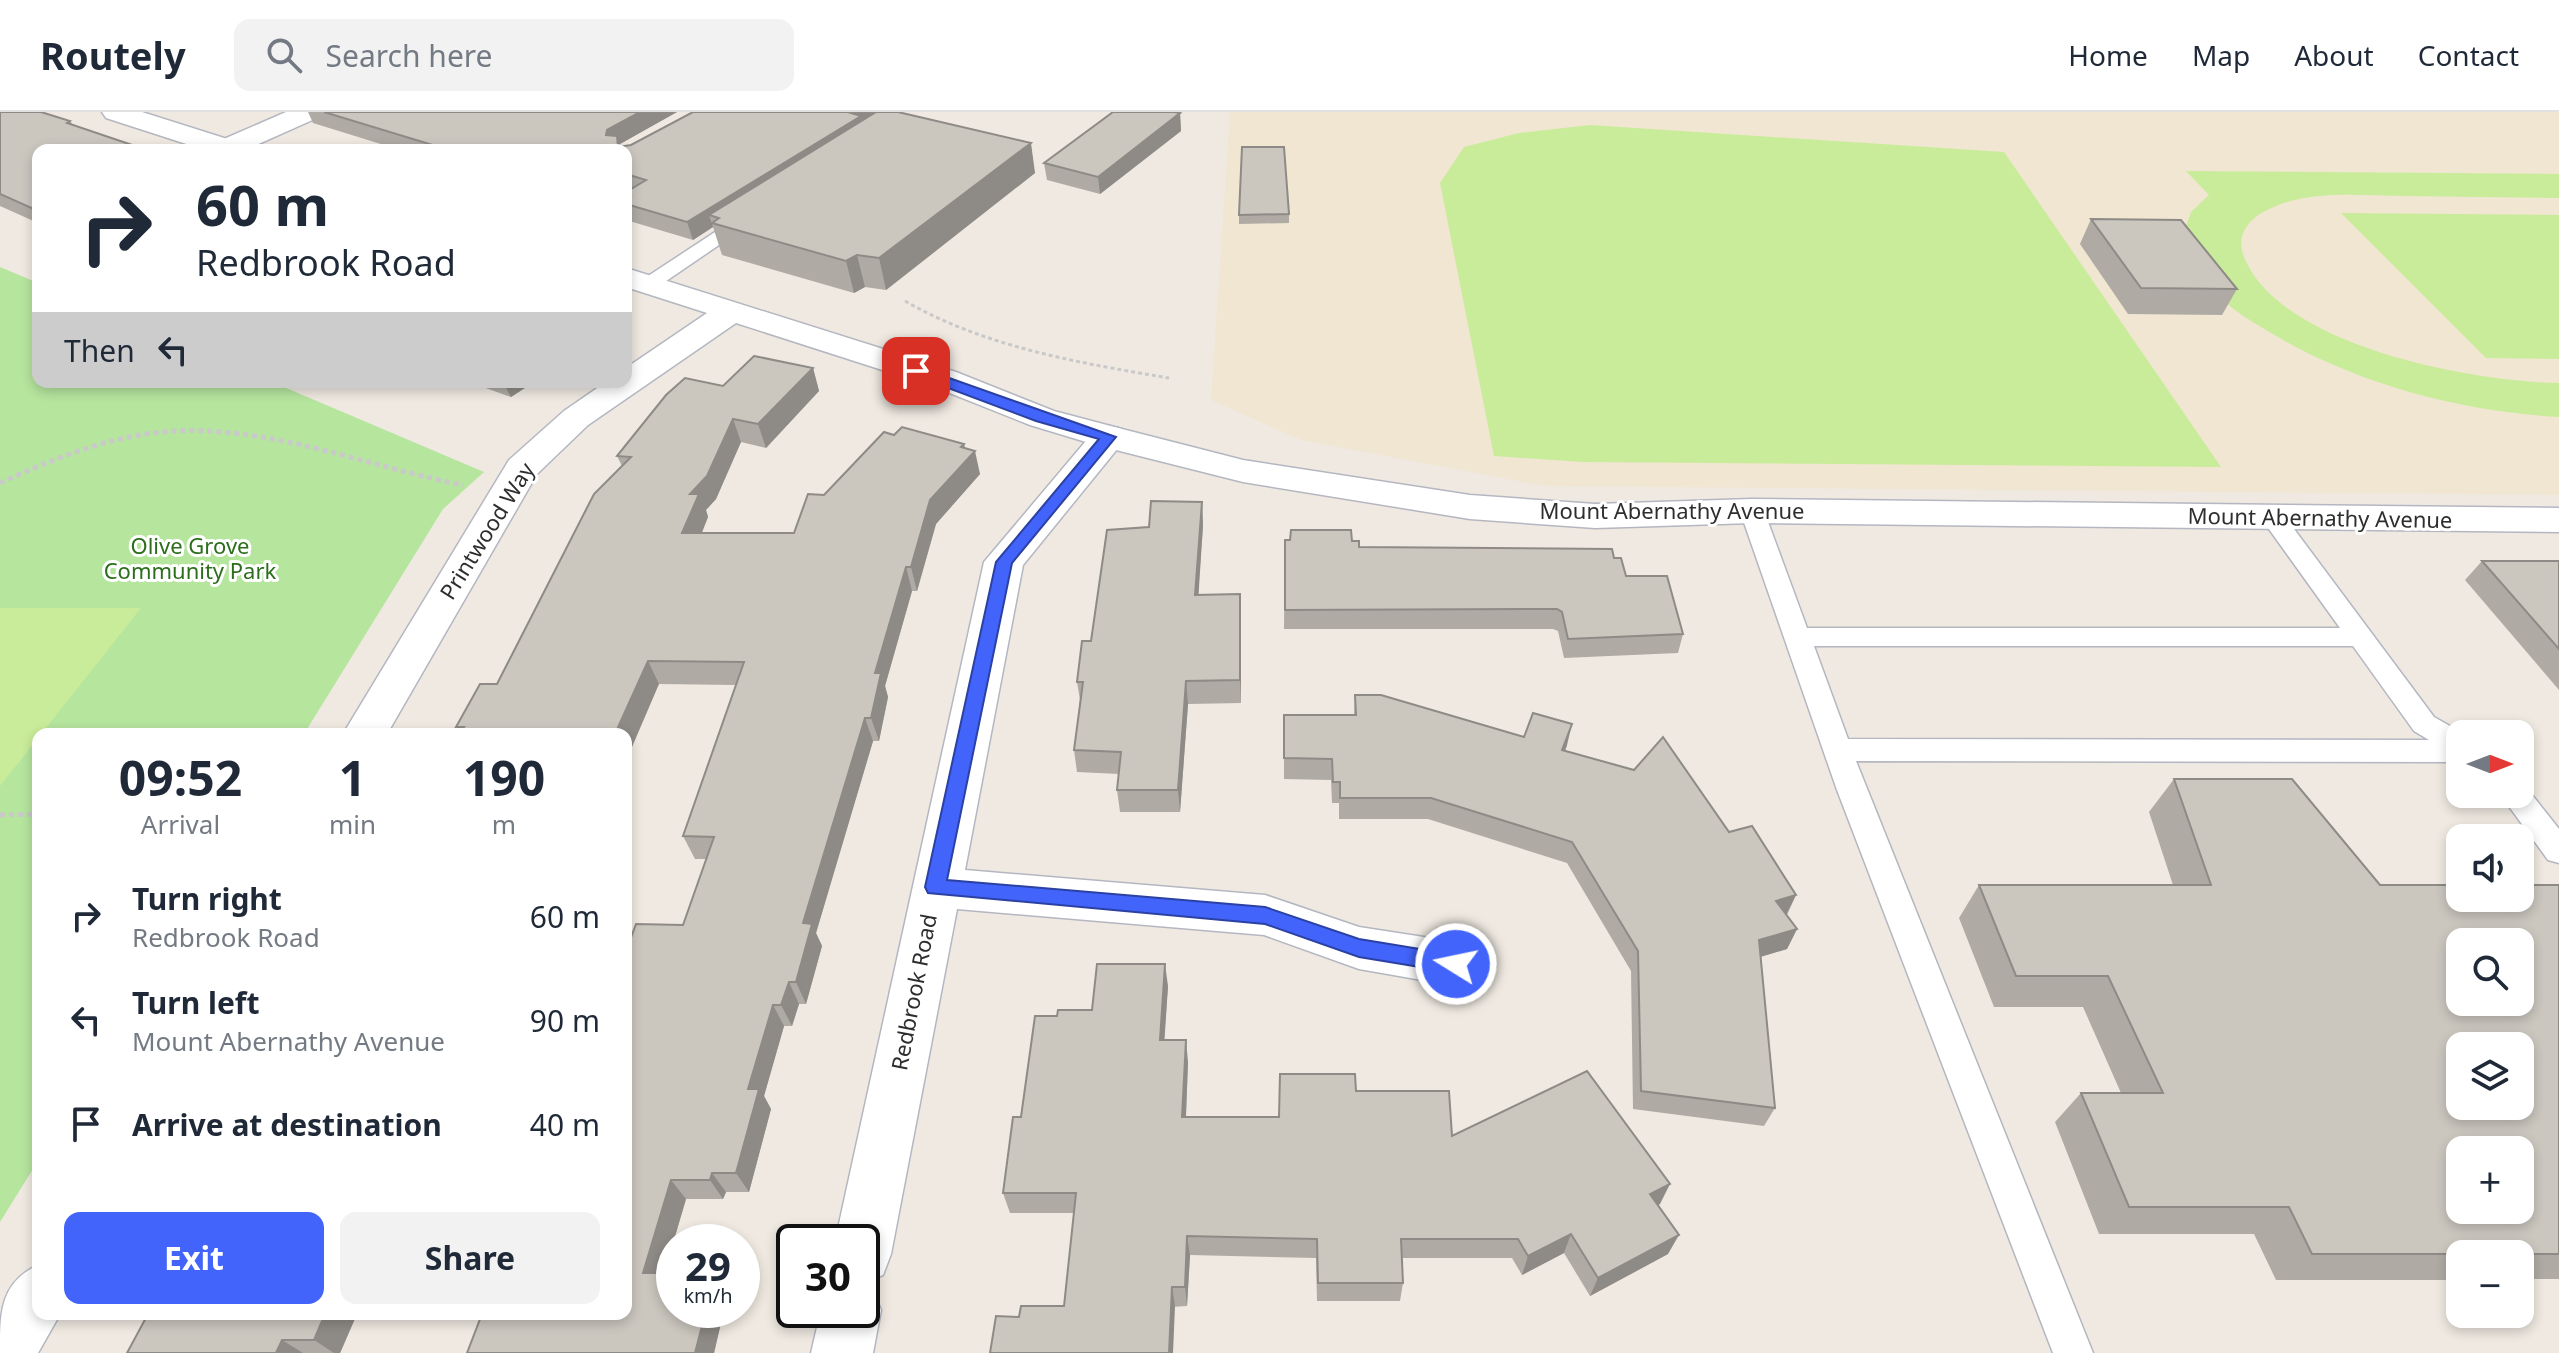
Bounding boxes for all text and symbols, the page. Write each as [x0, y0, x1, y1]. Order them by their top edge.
search box [234, 19, 794, 91]
text: Routely [40, 29, 186, 81]
icon: search [262, 33, 306, 77]
text: Search here [326, 35, 493, 76]
text: Home [2068, 36, 2148, 74]
text: Map [2192, 36, 2250, 74]
text: About [2294, 36, 2374, 74]
text: Contact [2418, 36, 2519, 74]
text: 60 m [196, 166, 329, 242]
icon: right [64, 176, 168, 280]
text: Redbrook Road [196, 238, 456, 287]
icon: left [151, 328, 195, 372]
text: Then [64, 330, 135, 371]
pin [882, 337, 950, 405]
icon: arrive [894, 349, 938, 393]
street label: Printwood Way [432, 456, 541, 605]
street label: Mount Abernathy Avenue [1540, 495, 1804, 525]
street label: Mount Abernathy Avenue [2187, 500, 2453, 534]
park label: Olive Grove Community Park [104, 530, 277, 585]
north arrow [2446, 720, 2534, 808]
map controls [2446, 720, 2534, 1328]
text: 09:52 [119, 745, 242, 810]
text: 1 [339, 745, 366, 810]
text: 190 [463, 745, 545, 810]
text: Arrival [141, 806, 220, 842]
text: min [329, 806, 376, 842]
text: m [492, 806, 516, 842]
button: sound [2446, 824, 2534, 912]
text: Turn right [132, 878, 282, 919]
icon: right [64, 894, 108, 938]
text: 60 m [530, 896, 600, 937]
street label: Redbrook Road [883, 911, 943, 1073]
text: Redbrook Road [132, 919, 320, 955]
position arrow [1414, 922, 1498, 1006]
button: search [2446, 928, 2534, 1016]
text: Turn left [132, 982, 260, 1023]
icon: left [64, 998, 108, 1042]
text: 90 m [530, 1000, 600, 1041]
text: Mount Abernathy Avenue [132, 1023, 445, 1059]
button: layers [2446, 1032, 2534, 1120]
icon: arrive [64, 1102, 108, 1146]
text: Arrive at destination [132, 1104, 442, 1145]
text: 40 m [530, 1104, 600, 1145]
button: + [2446, 1136, 2534, 1224]
button: Exit [64, 1212, 324, 1304]
button: Share [340, 1212, 600, 1304]
speed limit sign: 30 [776, 1224, 880, 1328]
text: 29 [685, 1238, 731, 1293]
button: − [2446, 1240, 2534, 1328]
text: km/h [683, 1282, 733, 1309]

